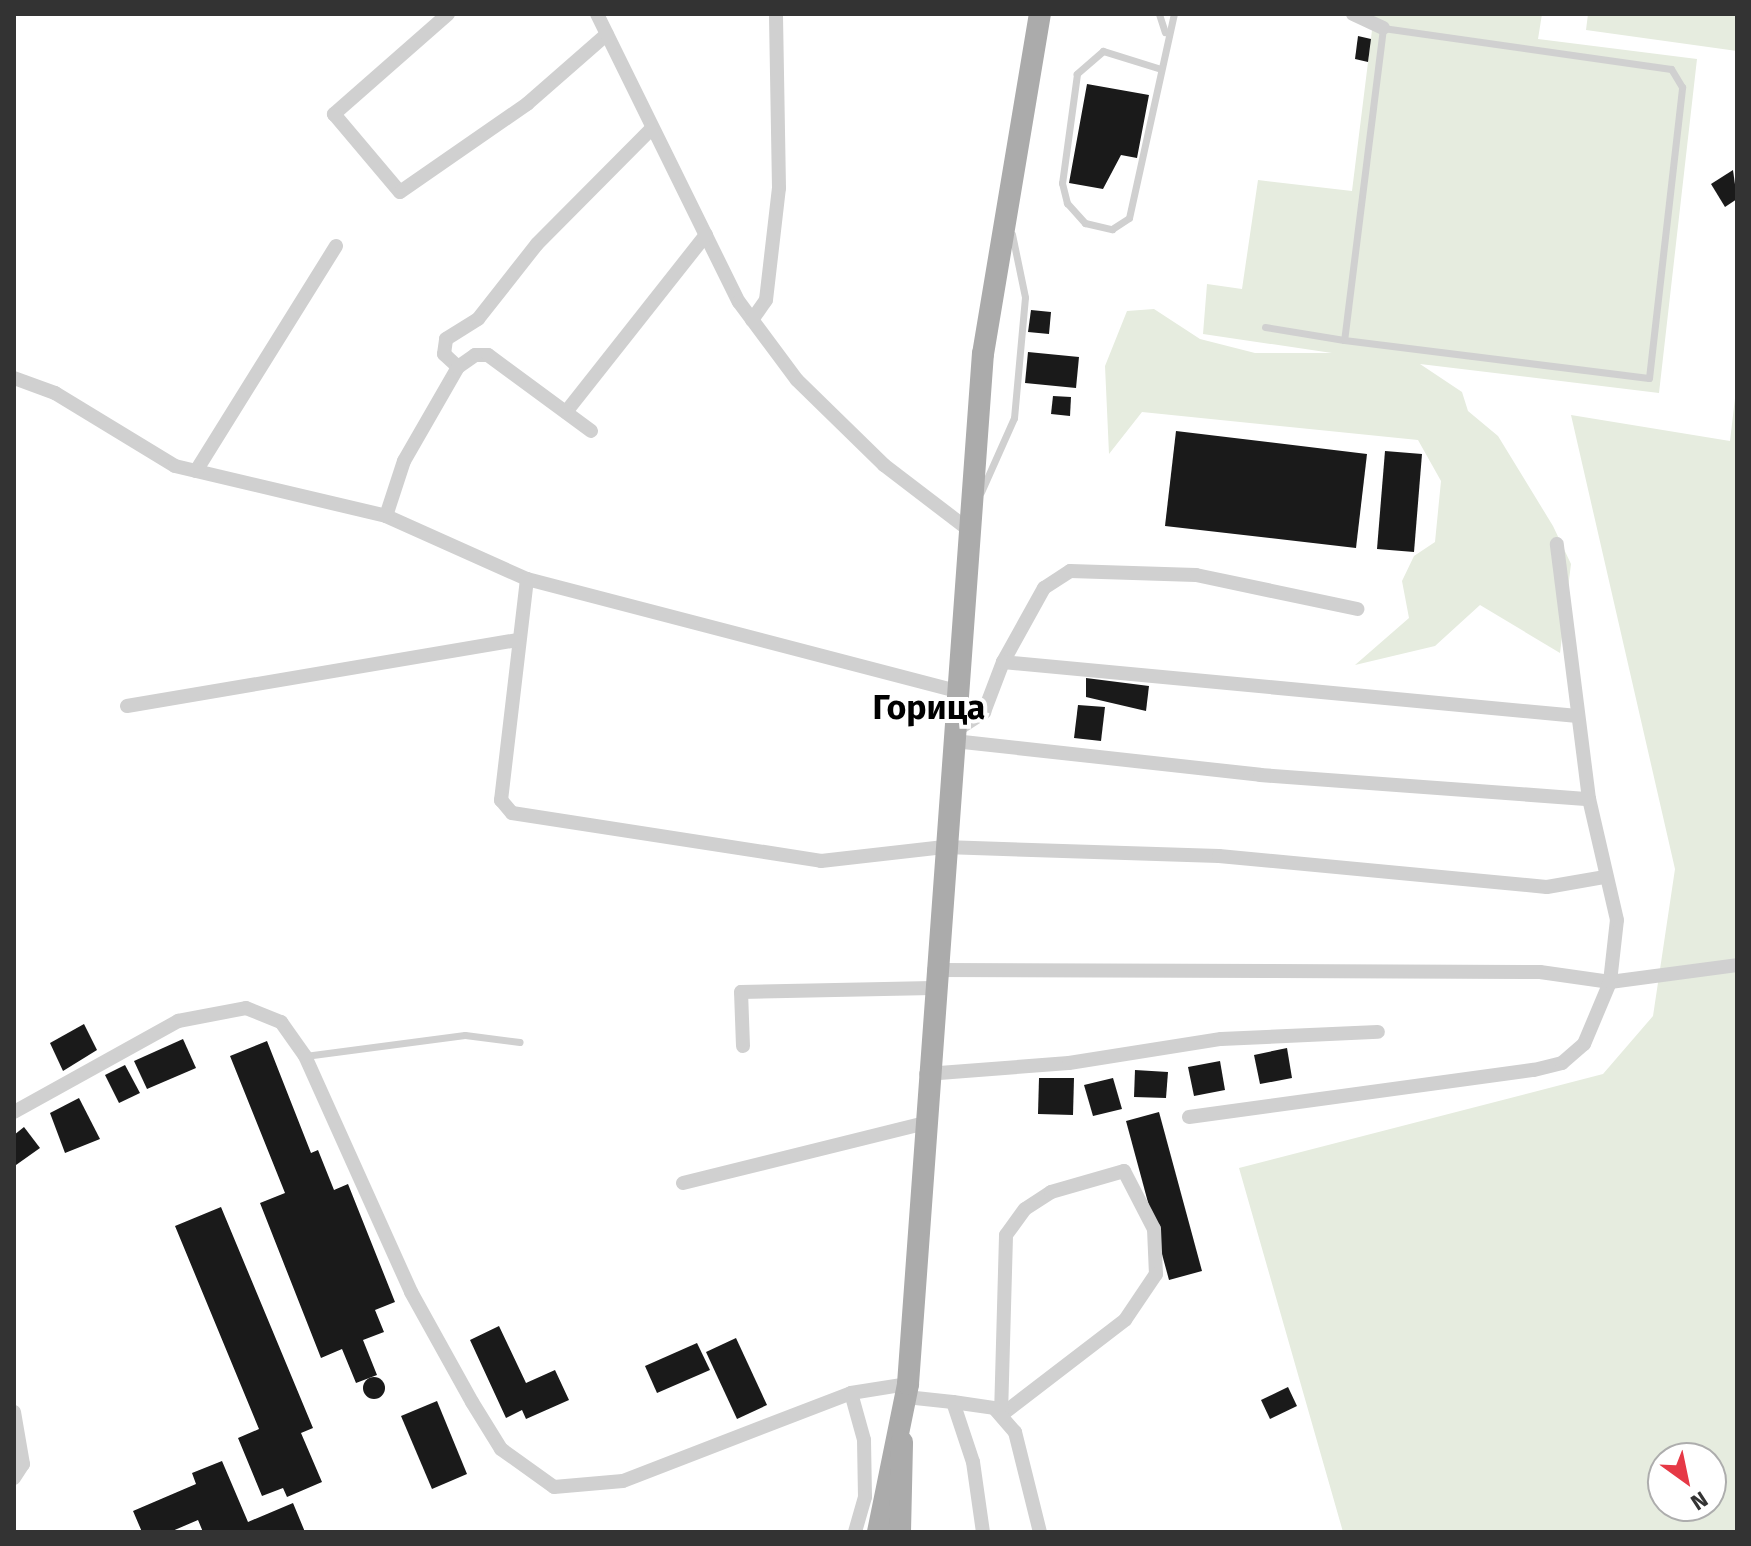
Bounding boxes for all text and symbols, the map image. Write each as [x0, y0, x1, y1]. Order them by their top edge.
district label: Горица [872, 688, 986, 728]
north arrow [1647, 1442, 1727, 1522]
text: N [1686, 1486, 1713, 1516]

